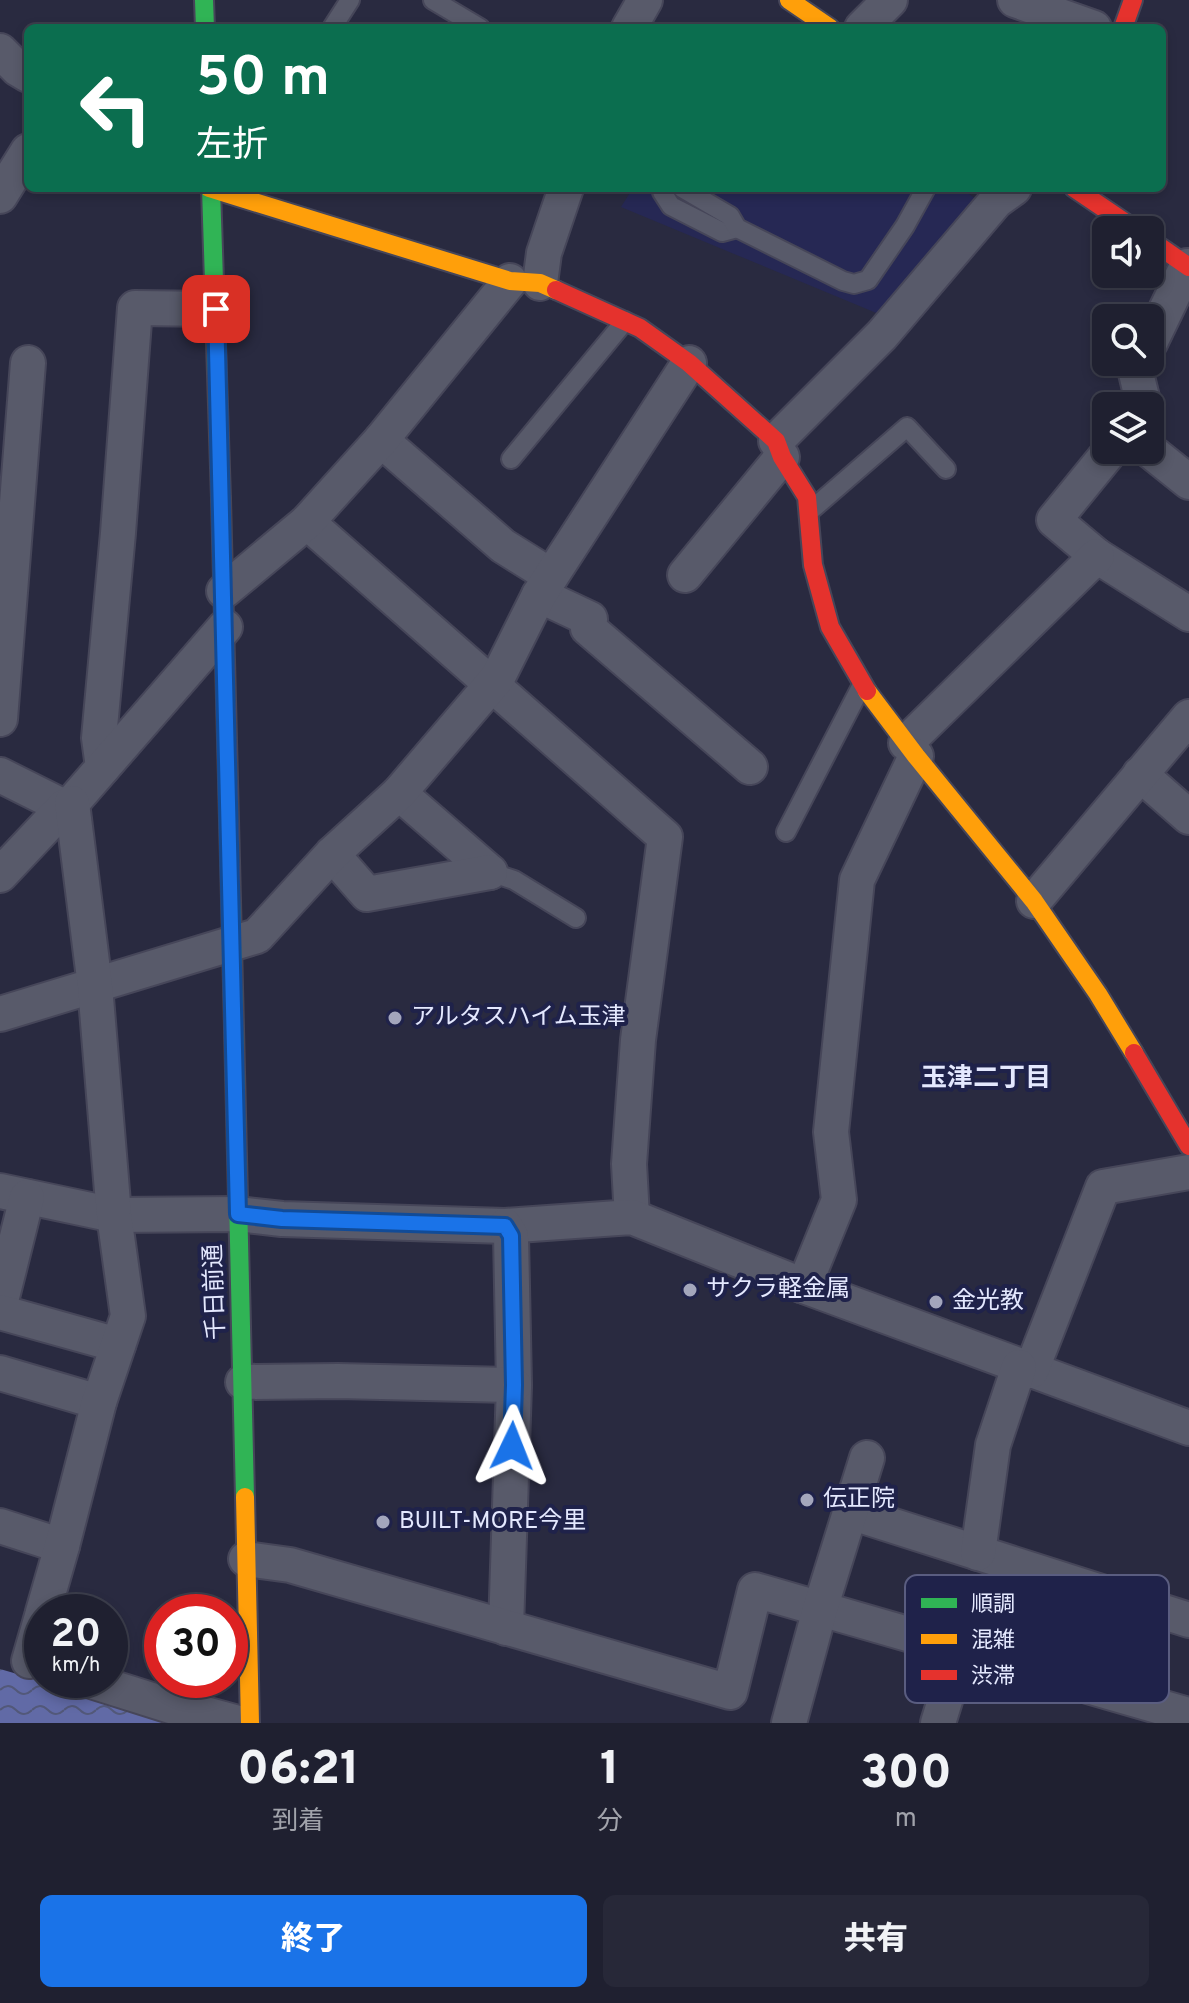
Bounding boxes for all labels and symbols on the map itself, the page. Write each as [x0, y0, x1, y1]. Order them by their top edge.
pin [182, 275, 250, 343]
place label: アルタスハイム玉津 [411, 1003, 626, 1033]
marker: アルタスハイム玉津 [386, 1009, 404, 1027]
district label: 玉津二丁目 [921, 1063, 1051, 1096]
street label: 千日前通 [199, 1244, 233, 1340]
place label: サクラ軽金属 [706, 1275, 850, 1305]
marker: サクラ軽金属 [681, 1281, 699, 1299]
place label: 金光教 [952, 1287, 1024, 1317]
marker: 金光教 [927, 1293, 945, 1311]
position arrow [470, 1404, 554, 1488]
place label: 伝正院 [823, 1485, 895, 1515]
marker: 伝正院 [798, 1491, 816, 1509]
place label: BUILT-MORE今里 [399, 1507, 586, 1537]
marker: BUILT-MORE今里 [374, 1513, 392, 1531]
legend [905, 1575, 1169, 1703]
text: 順調 [971, 1592, 1015, 1619]
speed limit sign: 30 [144, 1594, 248, 1698]
text: 混雑 [971, 1628, 1015, 1655]
text: 渋滞 [971, 1664, 1015, 1691]

